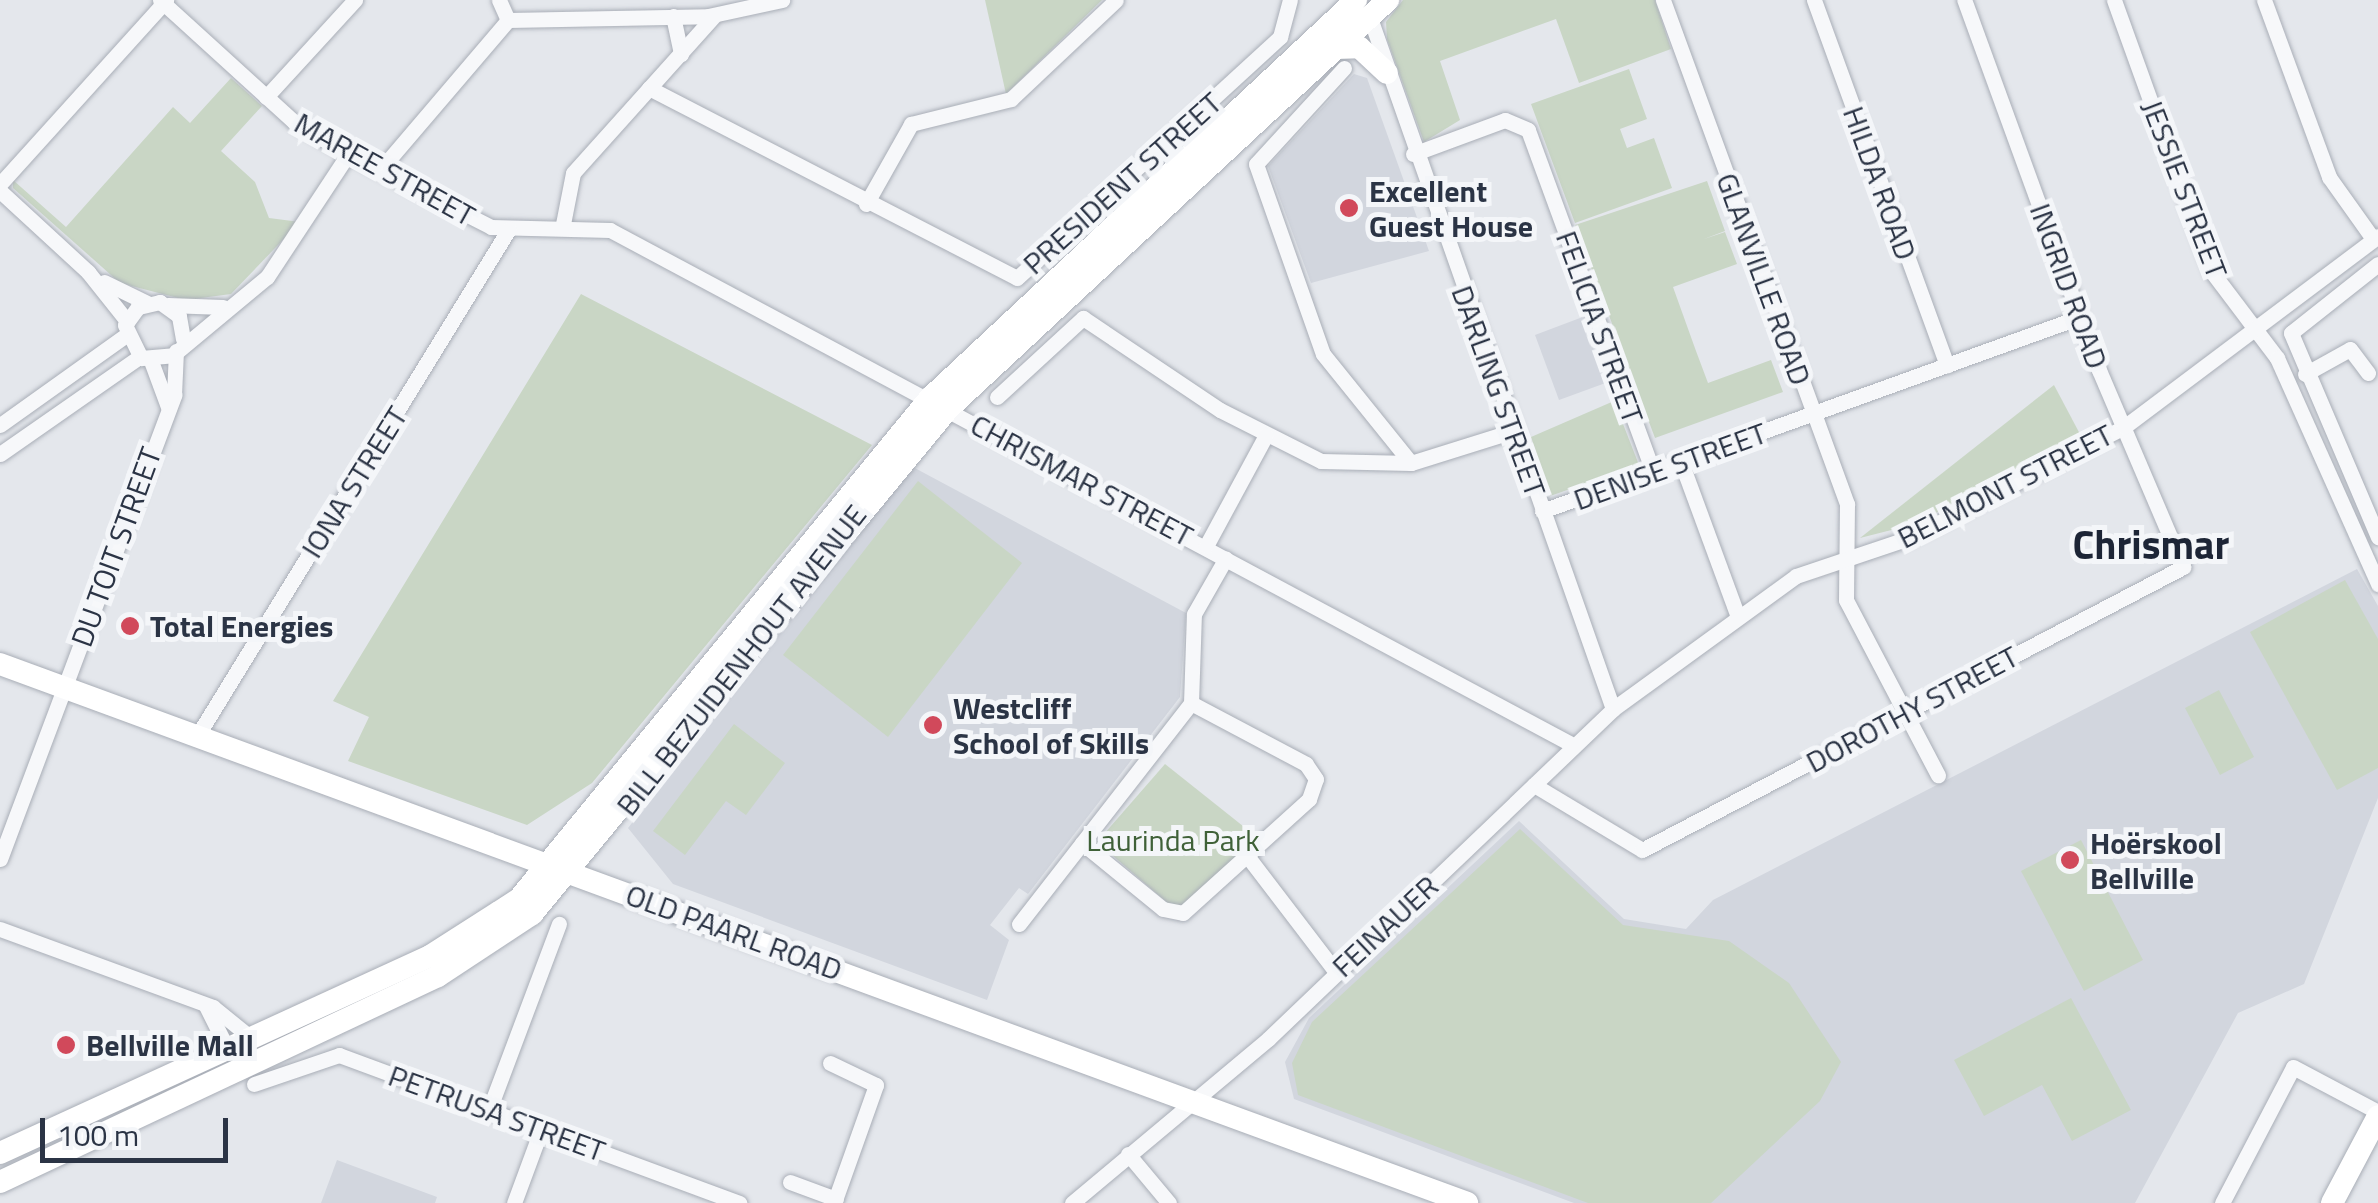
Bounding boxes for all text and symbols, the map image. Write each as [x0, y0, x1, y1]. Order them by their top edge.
street label: PRESIDENT STREET [1015, 84, 1229, 282]
street label: JESSIE STREET [2135, 95, 2235, 283]
street label: HILDA ROAD [1836, 101, 1924, 265]
street label: MAREE STREET [288, 105, 482, 233]
street label: GLANVILLE ROAD [1709, 168, 1819, 390]
place label: Excellent Guest House [1369, 173, 1533, 244]
marker: Excellent Guest House [1338, 197, 1360, 219]
street label: INGRID ROAD [2022, 199, 2116, 373]
street label: FELICIA STREET [1549, 226, 1651, 428]
street label: DARLING STREET [1444, 281, 1554, 501]
street label: IONA STREET [293, 400, 415, 564]
street label: CHRISMAR STREET [965, 406, 1199, 554]
street label: DENISE STREET [1569, 414, 1771, 518]
street label: BELMONT STREET [1891, 416, 2119, 556]
street label: DU TOIT STREET [63, 442, 169, 652]
street label: BILL BEZUIDENHOUT AVENUE [609, 498, 873, 822]
district label: Chrismar [2073, 521, 2229, 569]
place label: Total Energies [150, 608, 334, 644]
marker: Total Energies [119, 615, 141, 637]
street label: DOROTHY STREET [1800, 638, 2024, 780]
place label: Westcliff School of Skills [953, 690, 1149, 760]
marker: Westcliff School of Skills [922, 714, 944, 736]
park label: Laurinda Park [1086, 822, 1260, 858]
place label: Hoërskool Bellville [2090, 825, 2222, 896]
marker: Hoërskool Bellville [2059, 849, 2081, 871]
street label: FEINAUER [1324, 868, 1446, 984]
street label: OLD PAARL ROAD [621, 876, 847, 988]
place label: Bellville Mall [86, 1027, 254, 1063]
marker: Bellville Mall [55, 1034, 77, 1056]
street label: PETRUSA STREET [384, 1057, 610, 1169]
scale bar [45, 1098, 232, 1160]
text: 100 m [57, 1112, 139, 1158]

